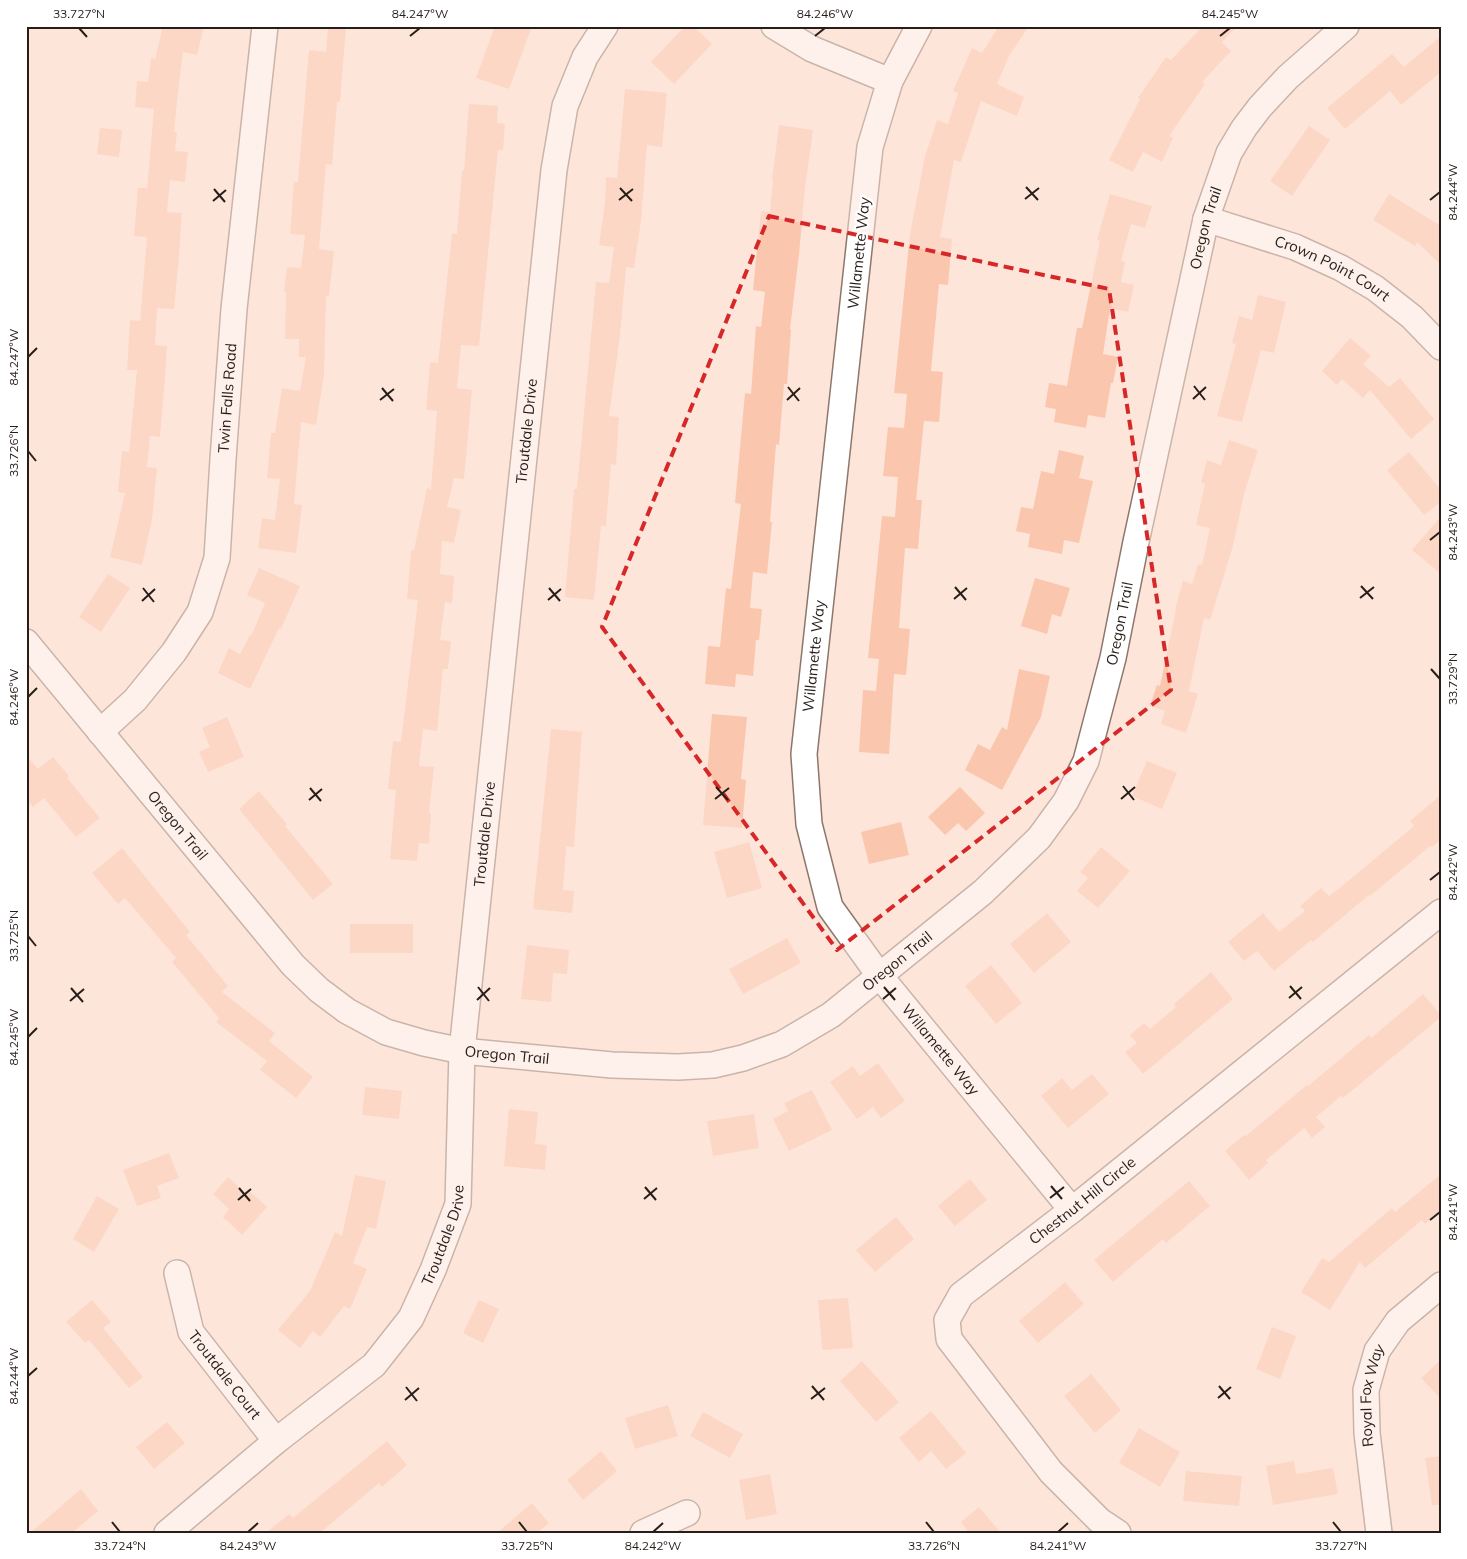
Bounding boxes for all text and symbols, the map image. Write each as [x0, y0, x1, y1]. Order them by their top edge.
text: 33.727°N [53, 6, 105, 21]
text: 84.247°W [392, 6, 448, 21]
text: 84.246°W [797, 6, 853, 21]
text: 84.245°W [1202, 6, 1258, 21]
text: 84.244°W [1445, 164, 1460, 220]
street label: Oregon Trail [1185, 184, 1226, 271]
street label: Willamette Way [843, 196, 874, 310]
street label: Crown Point Court [1272, 231, 1394, 305]
text: 84.247°W [6, 329, 21, 385]
street label: Twin Falls Road [213, 342, 240, 453]
street label: Troutdale Drive [511, 378, 541, 485]
text: 33.726°N [6, 425, 21, 477]
text: 84.243°W [1445, 504, 1460, 560]
street label: Oregon Trail [1101, 580, 1137, 668]
street label: Willamette Way [798, 599, 829, 713]
text: 33.729°N [1445, 653, 1460, 705]
text: 84.246°W [6, 669, 21, 725]
street label: Troutdale Drive [469, 780, 499, 888]
street label: Oregon Trail [144, 786, 212, 864]
text: 84.242°W [1445, 844, 1460, 900]
text: 33.725°N [6, 910, 21, 962]
street label: Oregon Trail [858, 927, 936, 995]
street label: Willamette Way [898, 1000, 984, 1099]
text: 84.245°W [6, 1009, 21, 1065]
street label: Oregon Trail [464, 1041, 550, 1068]
street label: Chestnut Hill Circle [1025, 1152, 1139, 1249]
text: 84.241°W [1445, 1184, 1460, 1240]
street label: Troutdale Drive [417, 1185, 467, 1288]
street label: Troutdale Court [184, 1326, 265, 1423]
street label: Royal Fox Way [1356, 1340, 1388, 1448]
text: 84.244°W [6, 1348, 21, 1404]
text: 33.724°N [94, 1538, 146, 1553]
text: 84.243°W [220, 1538, 276, 1553]
text: 33.725°N [501, 1538, 553, 1553]
text: 84.242°W [625, 1538, 681, 1553]
text: 33.726°N [908, 1538, 960, 1553]
text: 84.241°W [1030, 1538, 1086, 1553]
text: 33.727°N [1315, 1538, 1367, 1553]

